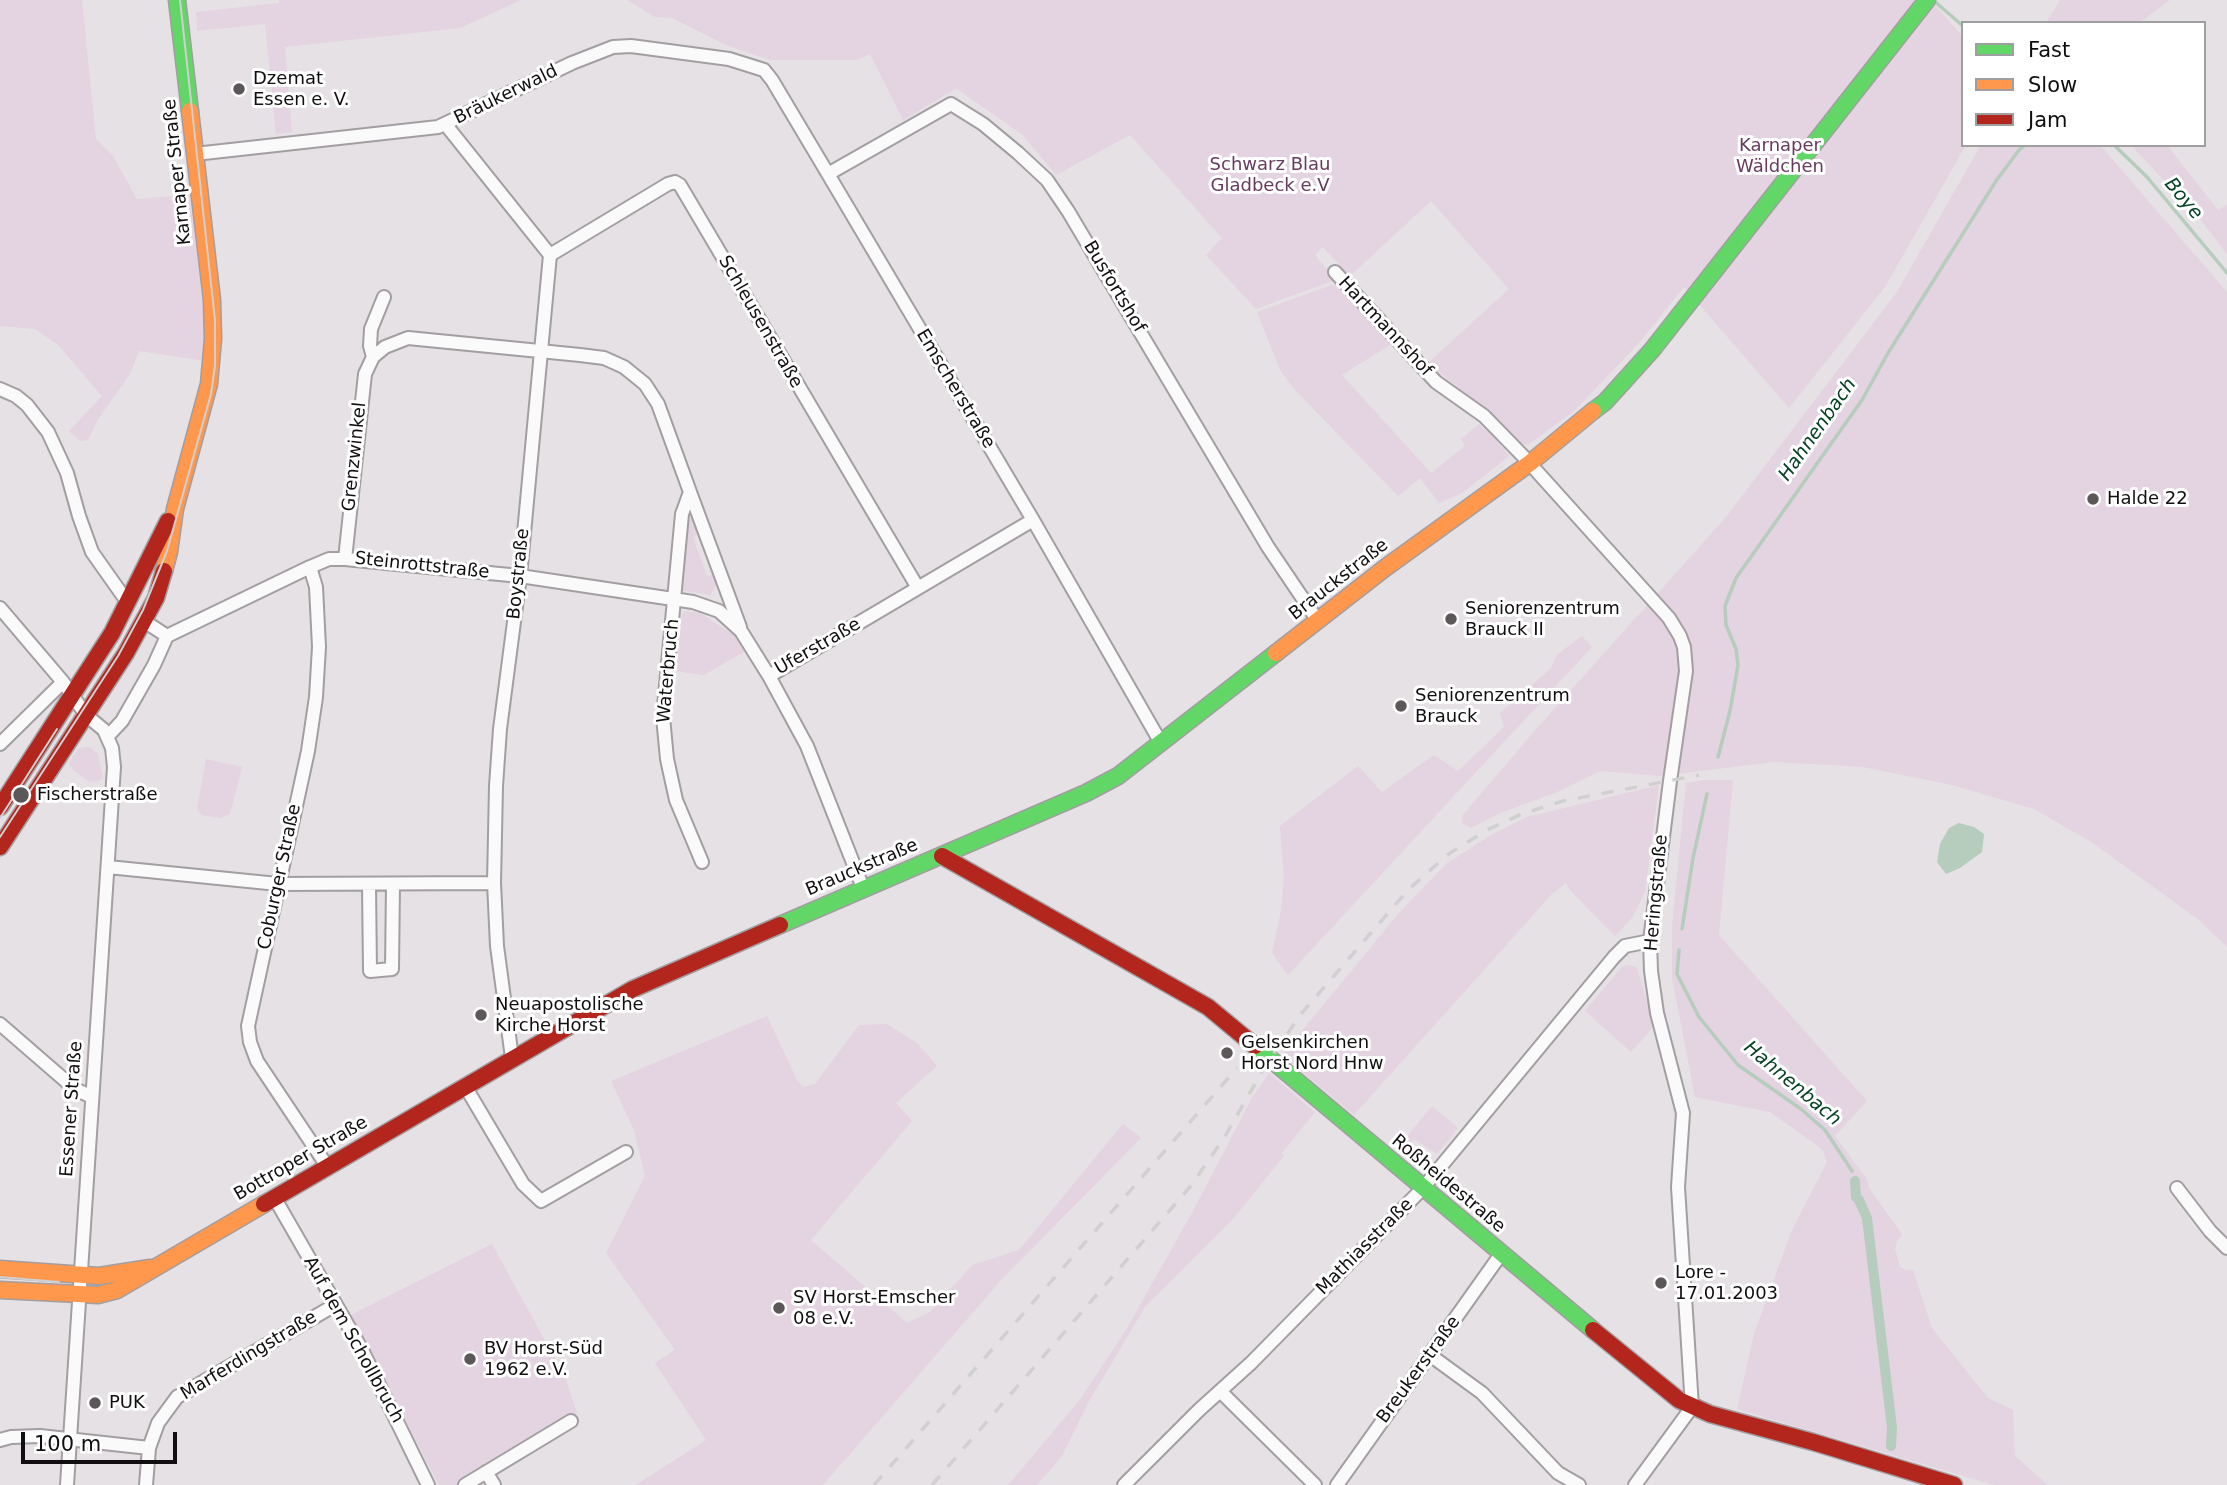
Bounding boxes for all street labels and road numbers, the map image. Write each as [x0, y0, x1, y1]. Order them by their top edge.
street label: Bräukerwald [451, 61, 561, 129]
street label: Karnaper Straße [160, 98, 196, 246]
street label: Busfortshof [1078, 237, 1150, 337]
street label: Schleusenstraße [713, 252, 807, 392]
street label: Hartmannshof [1333, 273, 1437, 381]
street label: Emscherstraße [911, 325, 999, 453]
street label: Grenzwinkel [339, 401, 371, 513]
street label: Boystraße [503, 527, 535, 621]
street label: Brauckstraße [1285, 535, 1393, 625]
street label: Steinrottstraße [354, 548, 490, 584]
street label: Uferstraße [771, 614, 865, 680]
street label: Waterbruch [654, 618, 684, 724]
street label: Coburger Straße [254, 802, 306, 952]
street label: Heringstraße [1641, 834, 1673, 952]
street label: Brauckstraße [803, 835, 921, 901]
street label: Essener Straße [56, 1040, 88, 1178]
street label: Bottroper Straße [230, 1112, 372, 1206]
street label: Roßheidestraße [1387, 1130, 1509, 1238]
street label: Mathiasstraße [1312, 1194, 1418, 1300]
street label: Auf dem Schollbruch [298, 1253, 408, 1427]
street label: Marferdingstraße [177, 1307, 321, 1405]
street label: Breukerstraße [1373, 1312, 1465, 1428]

